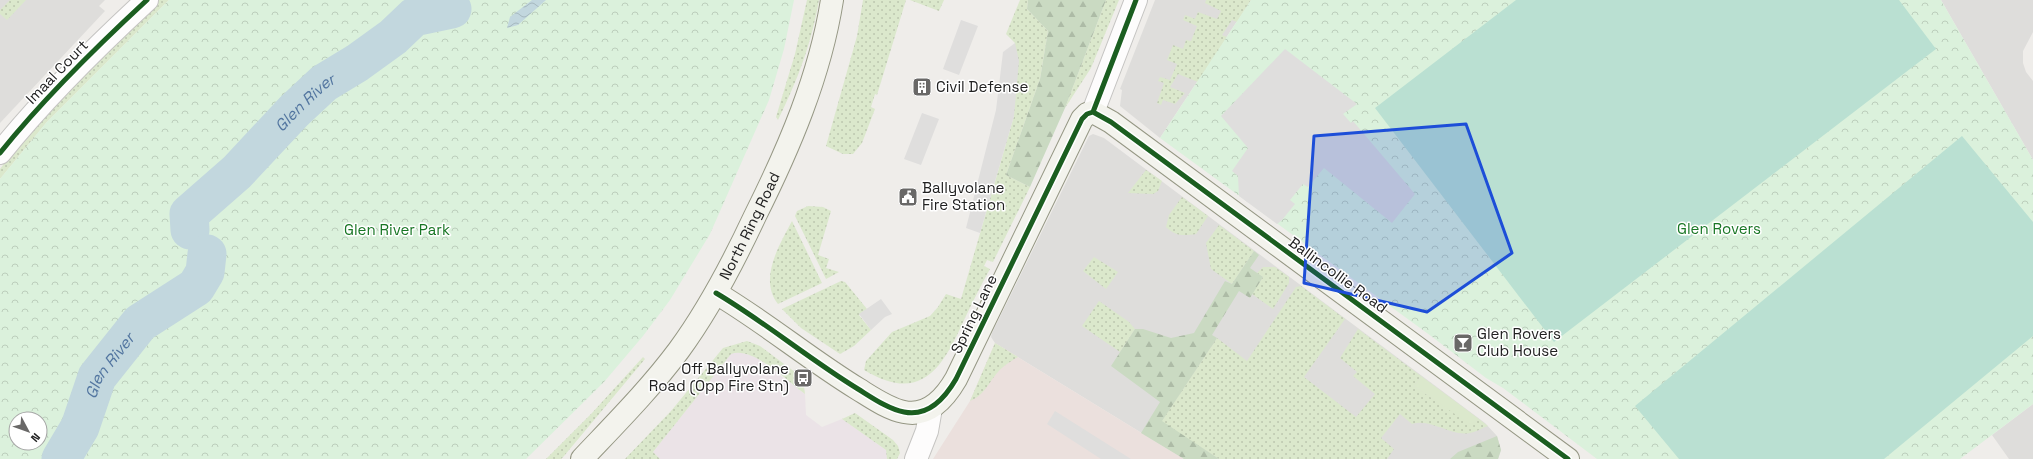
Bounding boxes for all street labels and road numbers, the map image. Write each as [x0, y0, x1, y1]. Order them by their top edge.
street label: Imaal Court [21, 36, 92, 108]
street label: North Ring Road [715, 169, 784, 283]
street label: Ballincollie Road [1285, 232, 1391, 317]
street label: Spring Lane [946, 271, 1001, 356]

